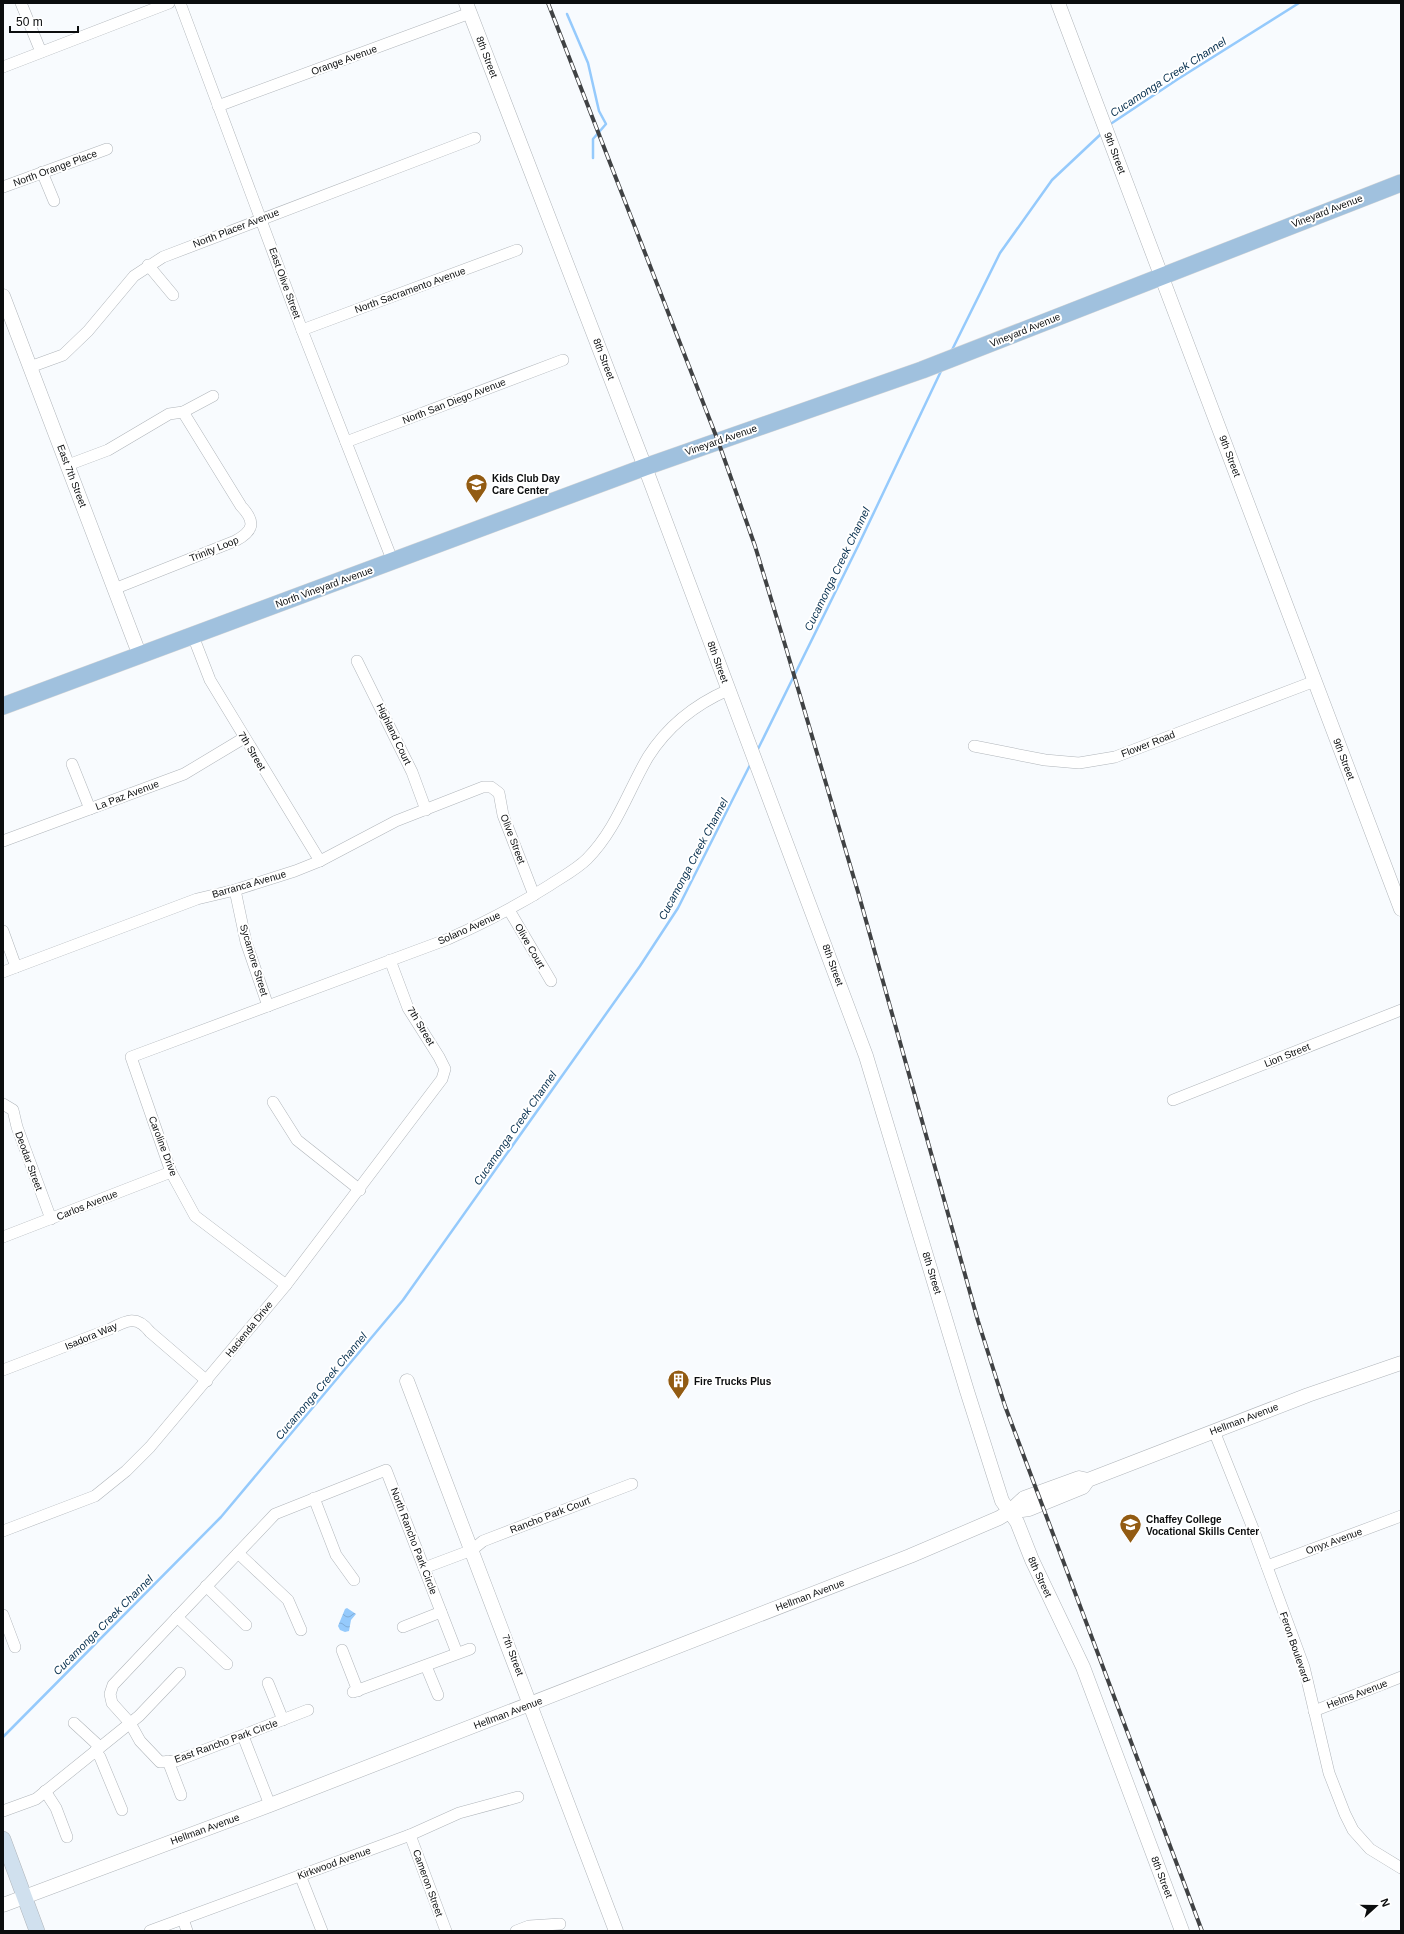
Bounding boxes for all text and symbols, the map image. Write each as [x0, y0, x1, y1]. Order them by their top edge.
scale bar [10, 8, 78, 34]
text: 50 m [16, 15, 43, 29]
street label: 8th Street [474, 35, 500, 79]
water label: Cucamonga Creek Channel [1108, 35, 1229, 119]
street label: Orange Avenue [310, 43, 379, 77]
street label: 9th Street [1102, 131, 1128, 175]
street label: North Orange Place [12, 148, 99, 188]
street label: Vineyard Avenue [1290, 192, 1365, 230]
street label: North Placer Avenue [191, 206, 281, 250]
street label: East Olive Street [267, 246, 303, 320]
street label: North Sacramento Avenue [353, 265, 467, 315]
street label: Vineyard Avenue [988, 311, 1062, 349]
street label: 8th Street [591, 337, 617, 381]
street label: North San Diego Avenue [401, 376, 508, 426]
street label: Vineyard Avenue [684, 422, 759, 457]
street label: 9th Street [1217, 434, 1243, 478]
street label: East 7th Street [55, 443, 89, 509]
school or university icon: Kids Club Day Care Center [464, 471, 490, 504]
place label: Kids Club Day Care Center [492, 473, 560, 496]
water label: Cucamonga Creek Channel [802, 505, 872, 633]
street label: Trinity Loop [188, 534, 241, 564]
street label: North Vineyard Avenue [274, 564, 374, 610]
street label: 8th Street [705, 640, 731, 684]
street label: Highland Court [374, 702, 414, 767]
street label: Flower Road [1120, 729, 1176, 759]
street label: 7th Street [236, 730, 268, 773]
street label: 9th Street [1331, 737, 1357, 781]
street label: La Paz Avenue [94, 778, 161, 812]
water label: Cucamonga Creek Channel [656, 796, 730, 922]
street label: Olive Street [499, 813, 528, 866]
street label: Barranca Avenue [211, 868, 288, 900]
street label: Solano Avenue [436, 909, 502, 947]
street label: Olive Court [513, 922, 547, 971]
street label: Sycamore Street [238, 923, 270, 997]
street label: 8th Street [820, 943, 846, 987]
street label: 7th Street [405, 1005, 437, 1048]
street label: Lion Street [1263, 1041, 1312, 1069]
water label: Cucamonga Creek Channel [471, 1069, 559, 1187]
street label: Caroline Drive [147, 1114, 180, 1178]
street label: Deodar Street [13, 1130, 45, 1192]
street label: Carlos Avenue [55, 1188, 120, 1222]
street label: 8th Street [920, 1251, 944, 1296]
street label: Hacienda Drive [223, 1299, 275, 1359]
street label: Isadora Way [63, 1320, 119, 1352]
water label: Cucamonga Creek Channel [273, 1330, 370, 1442]
building icon: Fire Trucks Plus [666, 1368, 692, 1401]
place label: Fire Trucks Plus [694, 1376, 772, 1387]
street label: Hellman Avenue [1208, 1401, 1280, 1437]
street label: North Rancho Park Circle [389, 1486, 440, 1596]
street label: Rancho Park Court [508, 1495, 592, 1535]
school or university icon: Chaffey College Vocational Skills Center [1118, 1512, 1144, 1545]
place label: Chaffey College Vocational Skills Center [1146, 1514, 1259, 1537]
street label: Onyx Avenue [1304, 1526, 1364, 1556]
street label: 8th Street [1026, 1555, 1054, 1599]
water label: Cucamonga Creek Channel [51, 1572, 156, 1677]
street label: Hellman Avenue [774, 1577, 846, 1613]
street label: Feron Boulevard [1278, 1610, 1312, 1684]
street label: 7th Street [500, 1633, 526, 1677]
street label: Helms Avenue [1325, 1677, 1389, 1711]
street label: Hellman Avenue [472, 1695, 544, 1731]
street label: East Rancho Park Circle [173, 1717, 279, 1765]
street label: Hellman Avenue [169, 1811, 241, 1847]
street label: Kirkwood Avenue [296, 1844, 373, 1881]
street label: Cameron Street [411, 1848, 445, 1918]
street label: 8th Street [1149, 1855, 1175, 1899]
north arrow [1356, 1886, 1396, 1926]
text: N [1378, 1897, 1392, 1908]

